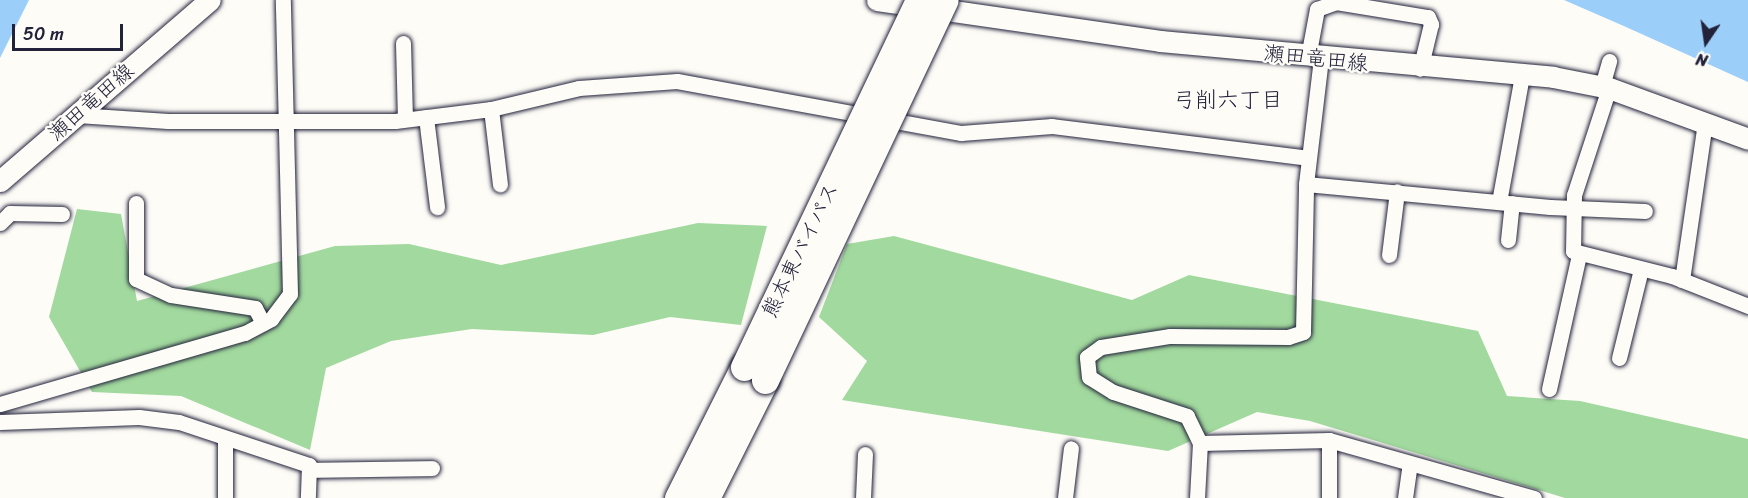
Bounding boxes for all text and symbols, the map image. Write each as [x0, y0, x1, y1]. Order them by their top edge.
scale bar [15, 12, 126, 50]
north arrow [1676, 12, 1736, 72]
text: 50 m [23, 18, 64, 50]
street label: 瀬田竜田線 [1262, 40, 1370, 76]
text: N [1693, 45, 1711, 75]
street label: 瀬田竜田線 [43, 58, 139, 146]
district label: 弓削六丁目 [1173, 87, 1283, 113]
street label: 熊本東バイパス [756, 178, 844, 322]

